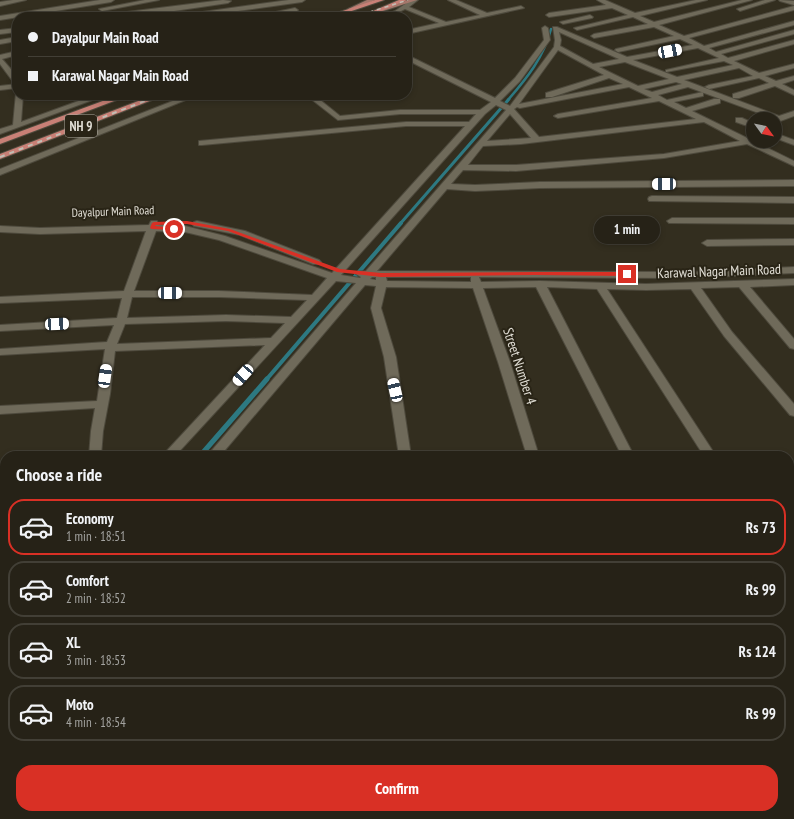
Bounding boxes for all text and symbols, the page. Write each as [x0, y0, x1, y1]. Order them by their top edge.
text: Dayalpur Main Road [52, 28, 159, 47]
car [657, 43, 683, 59]
text: Karawal Nagar Main Road [52, 66, 189, 85]
north arrow [746, 112, 782, 148]
map controls [746, 112, 782, 148]
road number: NH 9 [65, 115, 97, 137]
car [652, 178, 676, 190]
street label: Dayalpur Main Road [71, 202, 155, 220]
callout: 1 min [594, 216, 660, 244]
route start [165, 220, 183, 238]
text: 1 min [614, 221, 640, 238]
street label: Karawal Nagar Main Road [657, 260, 781, 282]
route end [618, 265, 636, 283]
car [158, 287, 182, 299]
car [45, 317, 69, 331]
street label: Street Number 4 [499, 325, 541, 407]
car [231, 362, 255, 388]
car [97, 363, 113, 389]
car [386, 377, 404, 403]
text: Choose a ride [16, 463, 102, 486]
icon: car [18, 509, 54, 545]
text: Economy [66, 509, 114, 528]
text: Rs 73 [746, 518, 776, 537]
text: 1 min · 18:51 [66, 528, 126, 545]
icon: car [18, 571, 54, 607]
text: Comfort [66, 571, 109, 590]
text: Rs 99 [746, 580, 776, 599]
text: 2 min · 18:52 [66, 590, 126, 607]
icon: car [18, 633, 54, 669]
text: XL [66, 633, 80, 652]
text: Rs 124 [739, 642, 776, 661]
text: 3 min · 18:53 [66, 652, 126, 669]
icon: car [18, 695, 54, 731]
text: Moto [66, 695, 94, 714]
text: Rs 99 [746, 704, 776, 723]
text: 4 min · 18:54 [66, 714, 126, 731]
button: Confirm [16, 765, 778, 811]

